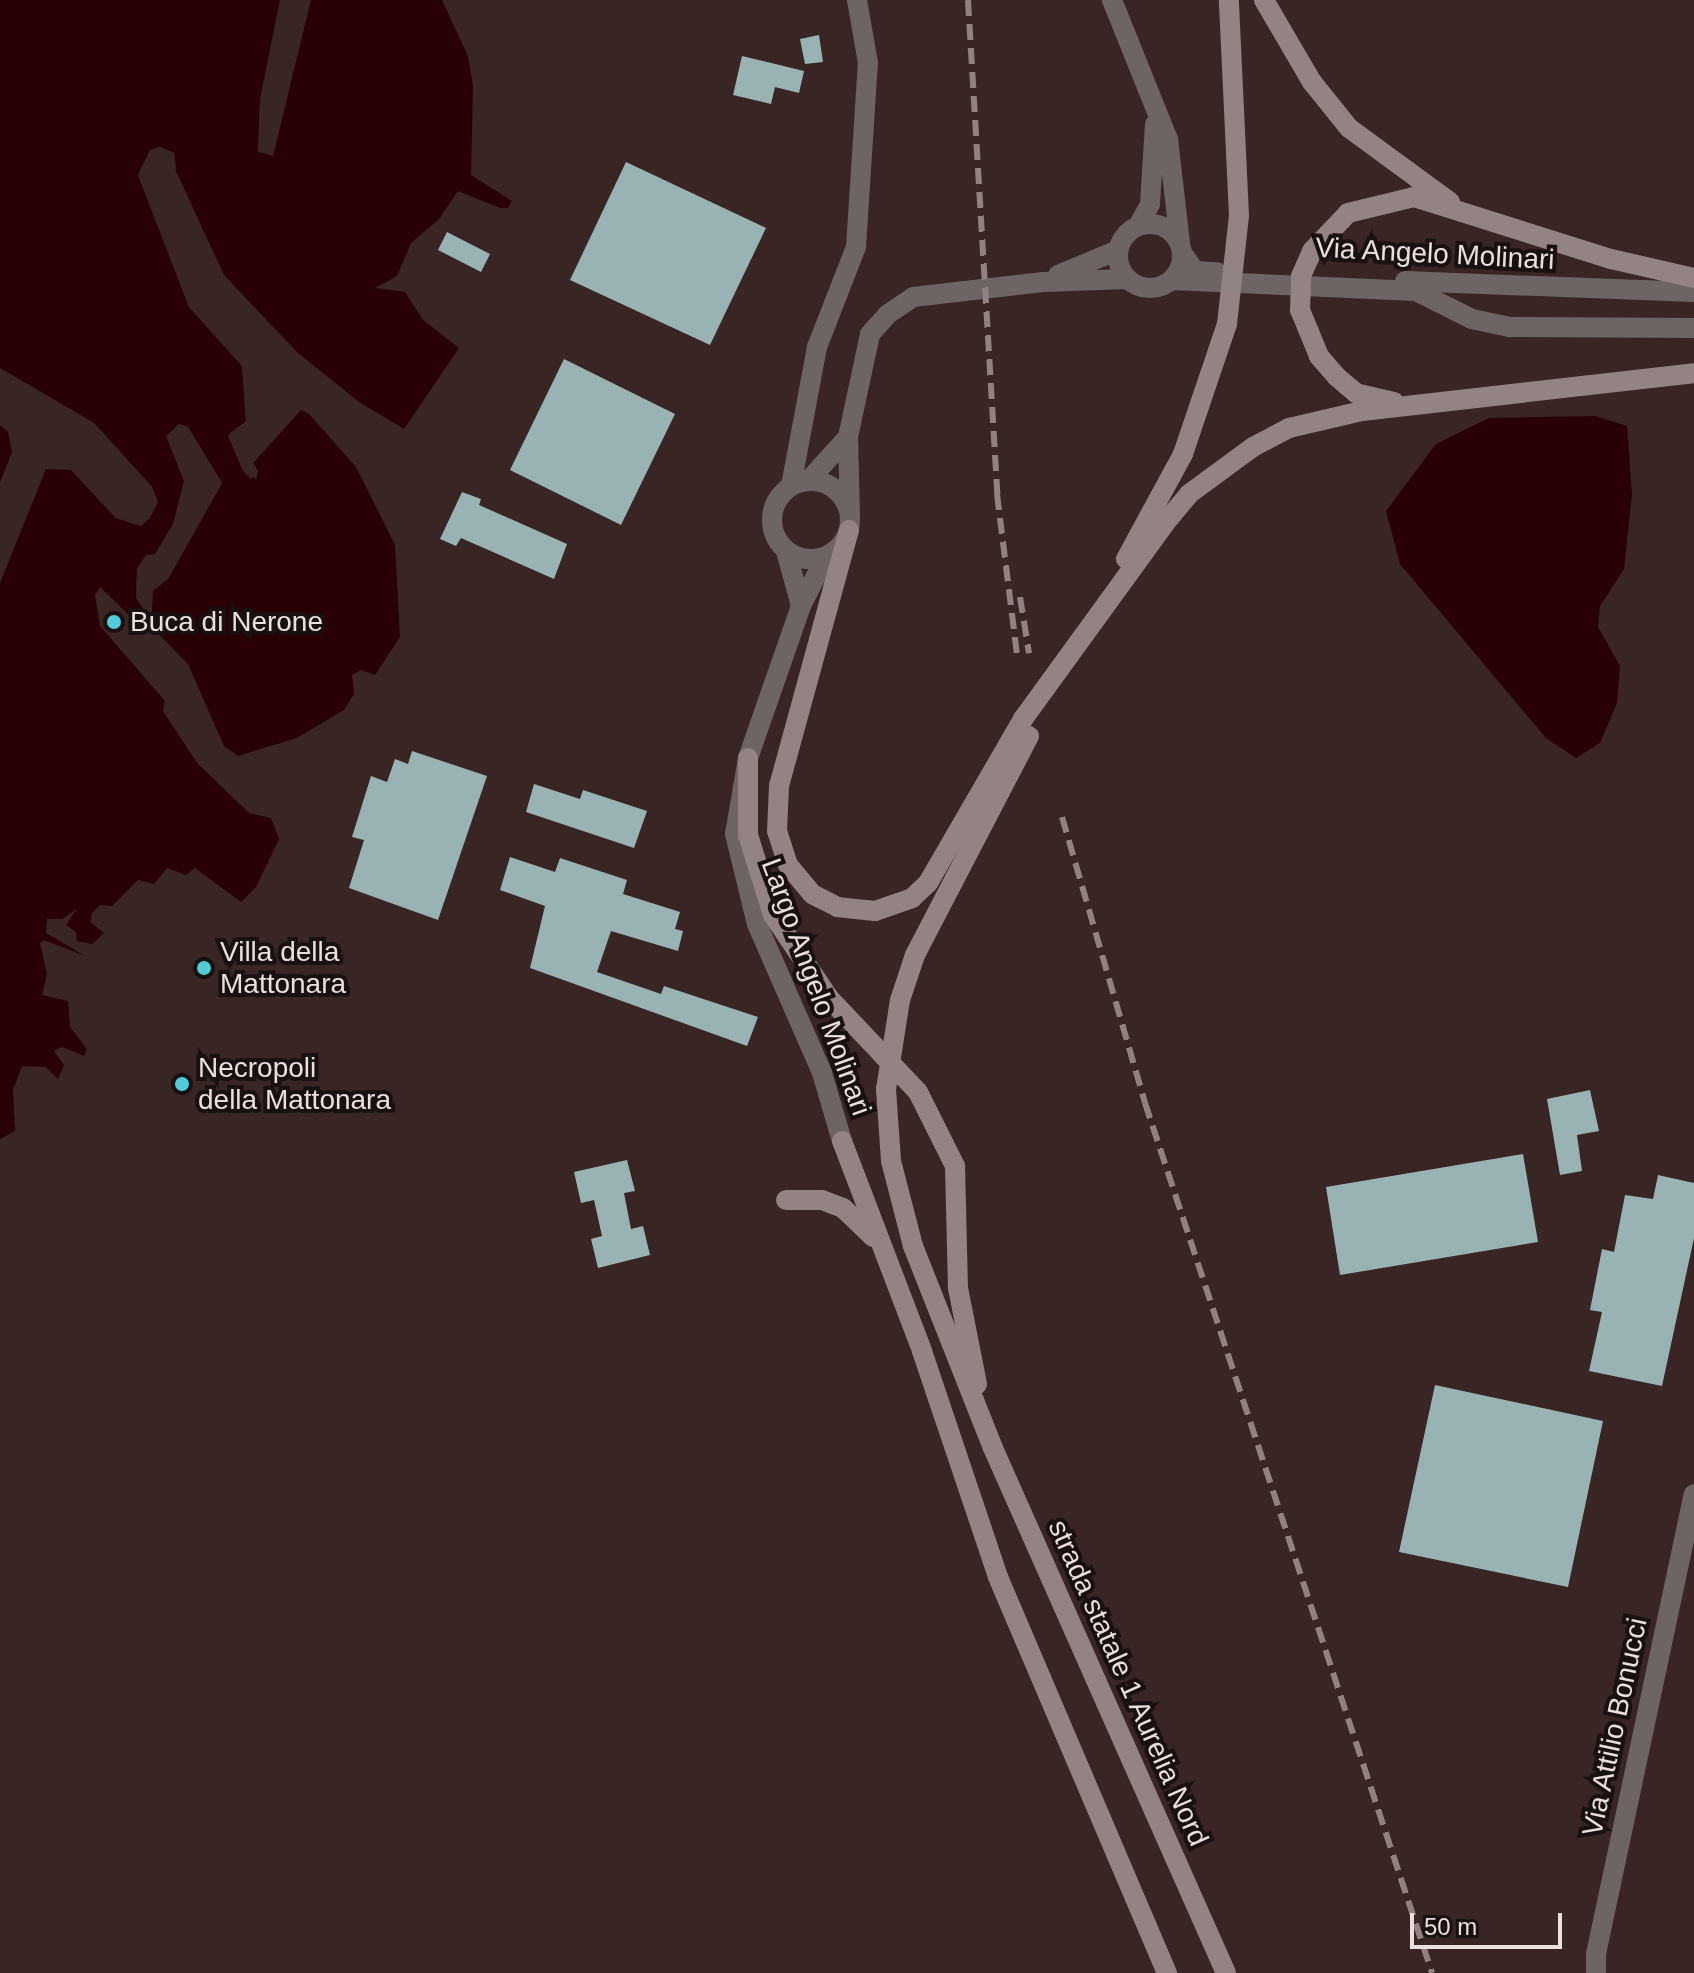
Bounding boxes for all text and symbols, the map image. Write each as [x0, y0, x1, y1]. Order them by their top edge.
street label: Via Angelo Molinari [1314, 231, 1556, 277]
place label: Buca di Nerone [130, 605, 323, 639]
marker: Buca di Nerone [105, 613, 123, 631]
street label: Largo Angelo Molinari [754, 853, 878, 1121]
place label: Villa della Mattonara [220, 935, 346, 1001]
marker: Villa della Mattonara [195, 959, 213, 977]
place label: Necropoli della Mattonara [198, 1051, 391, 1117]
marker: Necropoli della Mattonara [173, 1075, 191, 1093]
street label: strada statale 1 Aurelia Nord [1040, 1514, 1216, 1852]
street label: Via Attilio Bonucci [1575, 1614, 1655, 1840]
scale bar [1414, 1897, 1566, 1947]
text: 50 m [1424, 1913, 1477, 1940]

